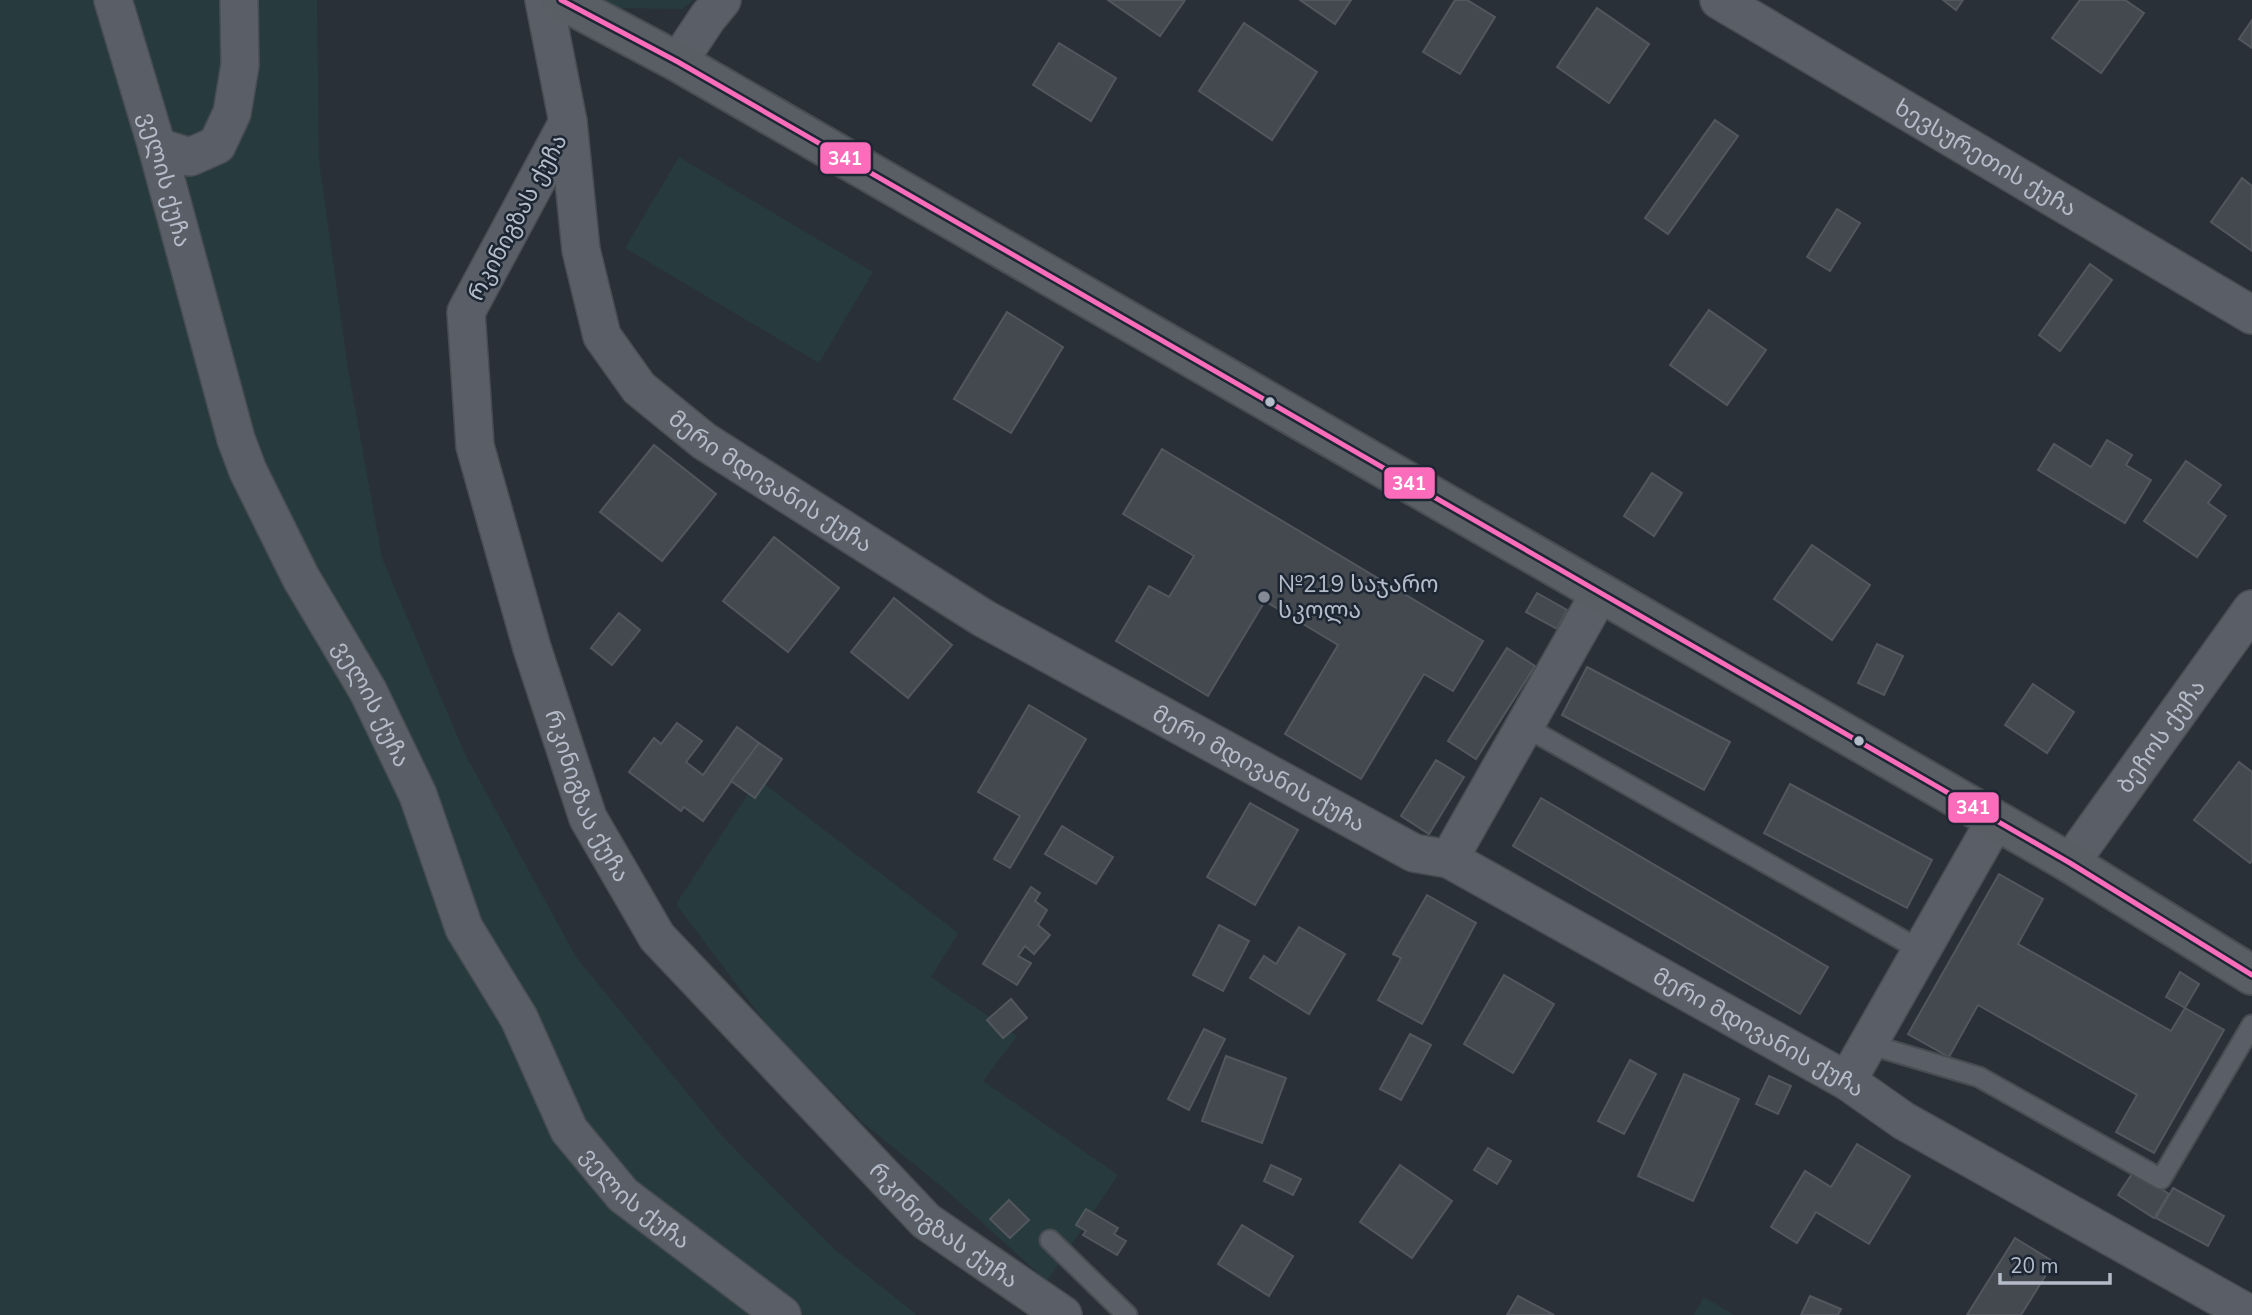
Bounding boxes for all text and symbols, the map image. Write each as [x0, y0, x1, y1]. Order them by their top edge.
street label: ხევსურეთის ქუჩა [1889, 92, 2082, 224]
street label: ველის ქუჩა [131, 108, 198, 251]
street label: რკინიგზას ქუჩა [460, 128, 574, 306]
line badge: 341 [819, 141, 872, 175]
text: 341 [828, 146, 862, 172]
unlabelled marker [1263, 395, 1277, 409]
street label: მერი მდივანის ქუჩა [662, 403, 878, 560]
line badge: 341 [1383, 466, 1436, 500]
text: 341 [1392, 471, 1426, 497]
place label: №219 საჯარო სკოლა [1278, 569, 1439, 626]
marker: №219 საჯარო სკოლა [1256, 589, 1272, 605]
street label: ველის ქუჩა [326, 635, 417, 772]
street label: ბეჩოს ქუჩა [2110, 673, 2213, 800]
street label: მერი მდივანის ქუჩა [1147, 698, 1371, 840]
street label: რკინიგზას ქუჩა [537, 706, 637, 888]
unlabelled marker [1852, 734, 1866, 748]
line badge: 341 [1947, 791, 2000, 824]
text: 341 [1956, 795, 1990, 821]
street label: მერი მდივანის ქუჩა [1647, 961, 1871, 1105]
street label: ველის ქუჩა [574, 1141, 696, 1256]
street label: რკინიგზას ქუჩა [862, 1156, 1024, 1296]
scale bar [2000, 1242, 2110, 1286]
text: 20 m [2010, 1252, 2059, 1280]

